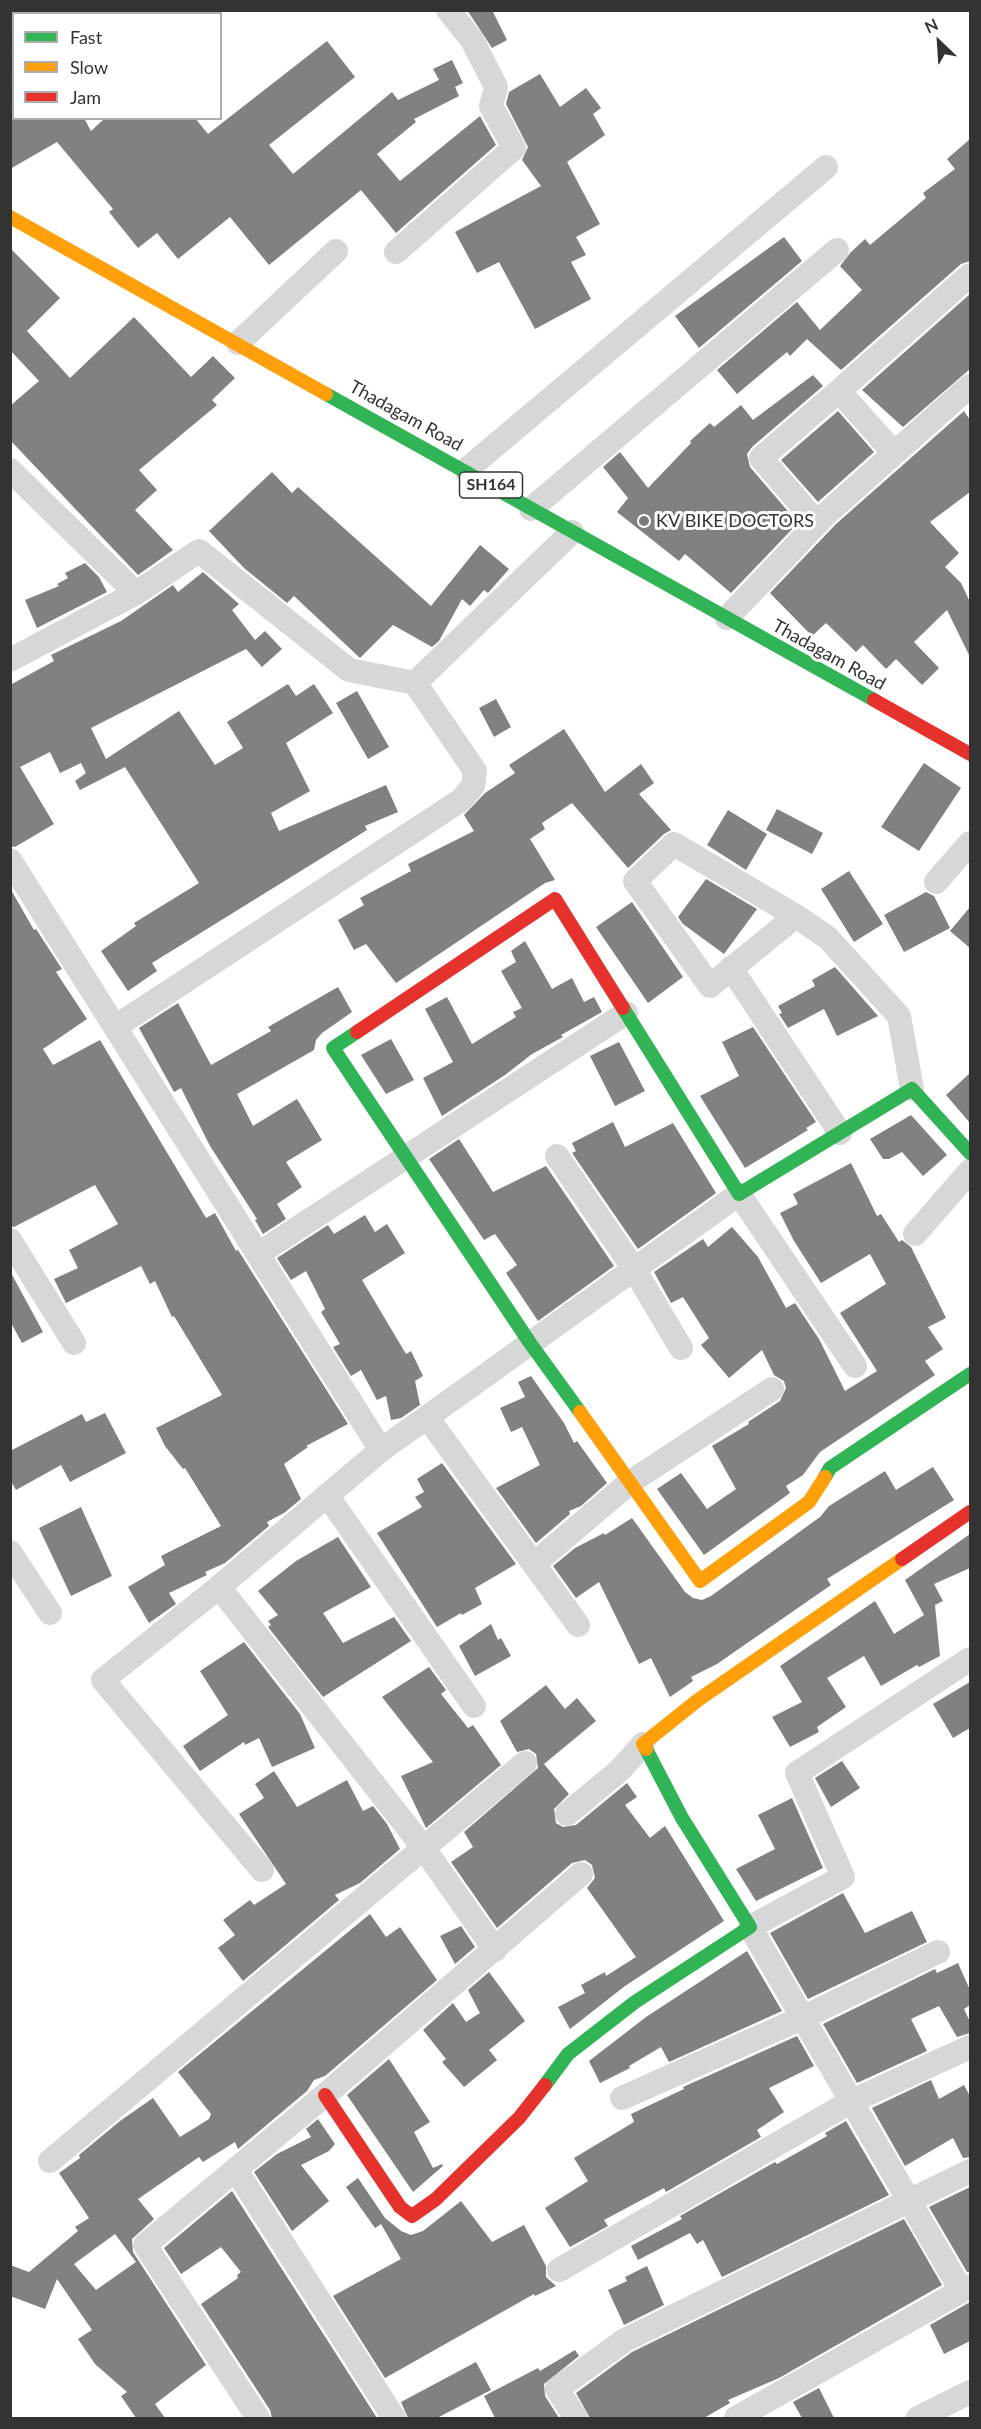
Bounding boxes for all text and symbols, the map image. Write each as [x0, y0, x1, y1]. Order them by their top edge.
legend [12, 12, 222, 120]
north arrow [909, 12, 969, 72]
text: N [922, 14, 941, 36]
text: Fast [70, 26, 102, 48]
text: Slow [70, 56, 108, 78]
text: Jam [70, 86, 101, 108]
street label: Thadagam Road [346, 376, 466, 456]
road number: SH164 [460, 472, 522, 498]
place label: KV BIKE DOCTORS [656, 510, 814, 532]
marker: KV BIKE DOCTORS [637, 514, 651, 528]
street label: Thadagam Road [769, 615, 889, 695]

